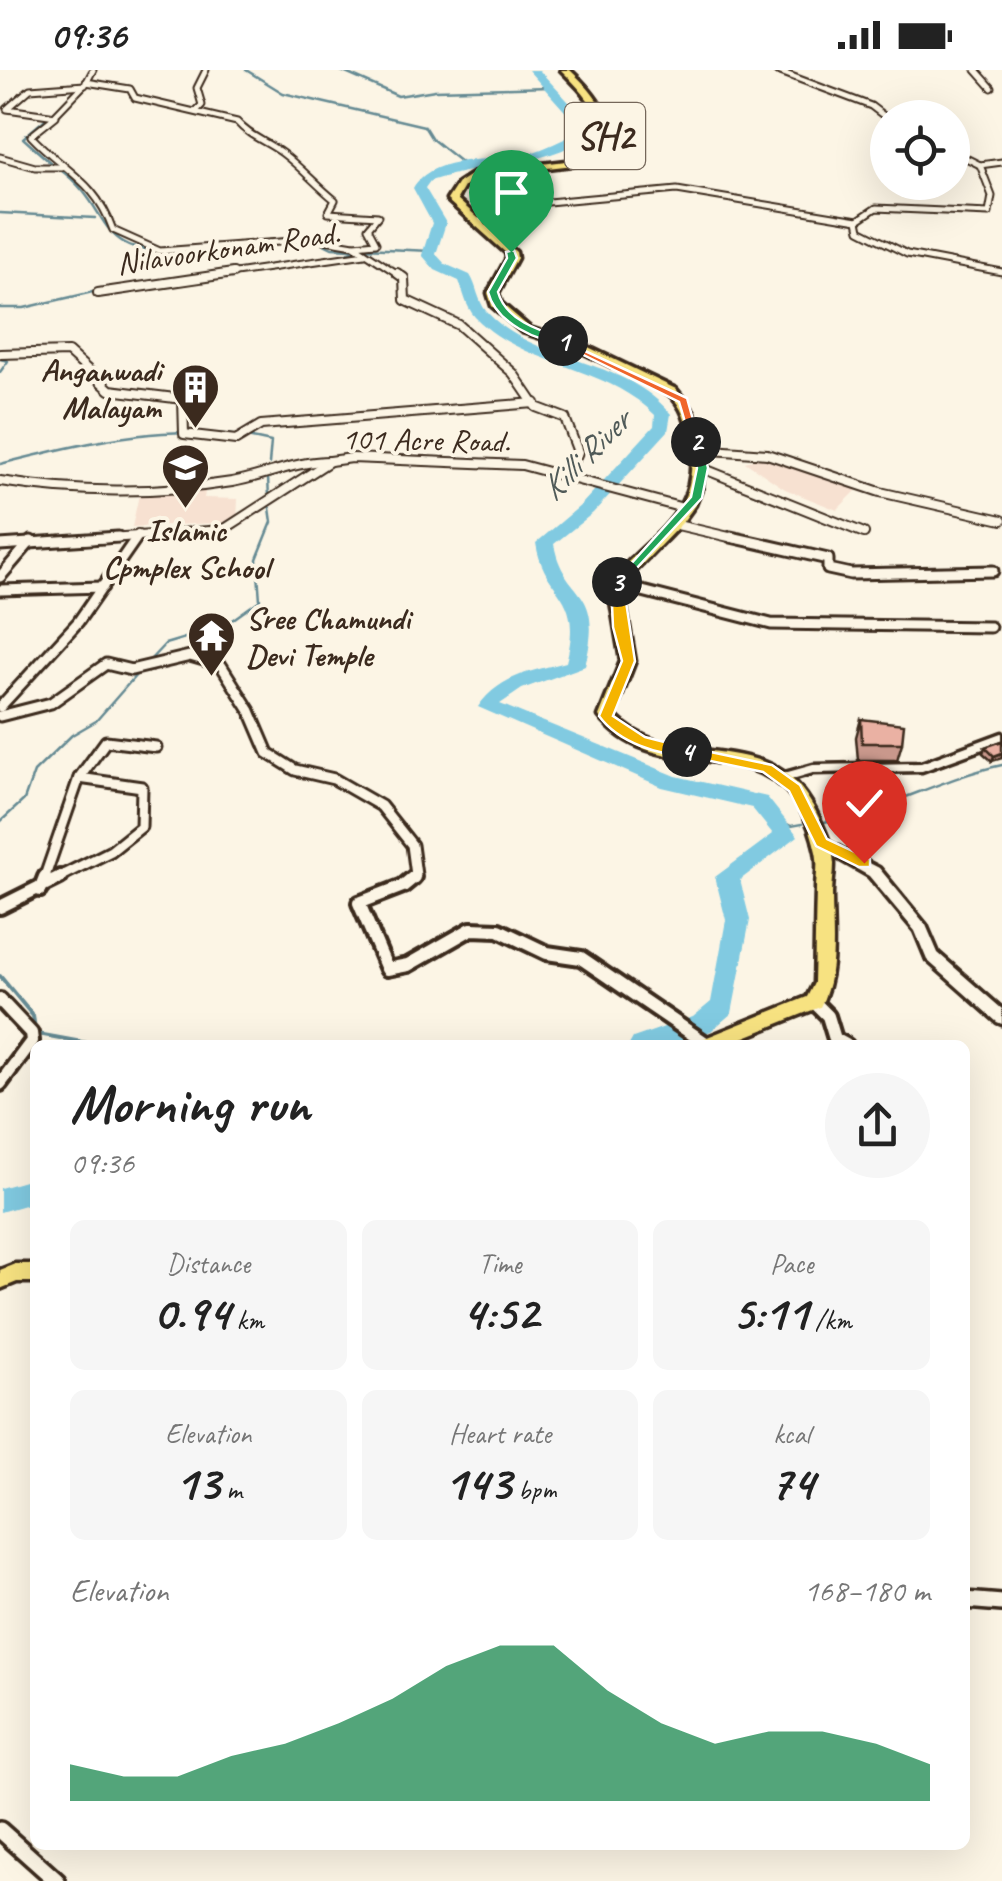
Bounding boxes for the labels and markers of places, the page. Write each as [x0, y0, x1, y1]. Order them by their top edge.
pin [469, 150, 554, 253]
pin: 1 [538, 316, 588, 366]
place label: Anganwadi Malayam [41, 350, 166, 428]
building icon: Anganwadi Malayam [170, 362, 222, 430]
pin: 2 [671, 417, 721, 467]
school or university icon: Islamic Cpmplex School [160, 442, 212, 510]
place label: Islamic Cpmplex School [103, 510, 275, 588]
pin: 3 [592, 557, 642, 607]
place label: Sree Chamundi Devi Temple [246, 598, 414, 676]
temple icon: Sree Chamundi Devi Temple [185, 610, 237, 678]
pin: 4 [662, 727, 712, 777]
pin [822, 761, 907, 864]

